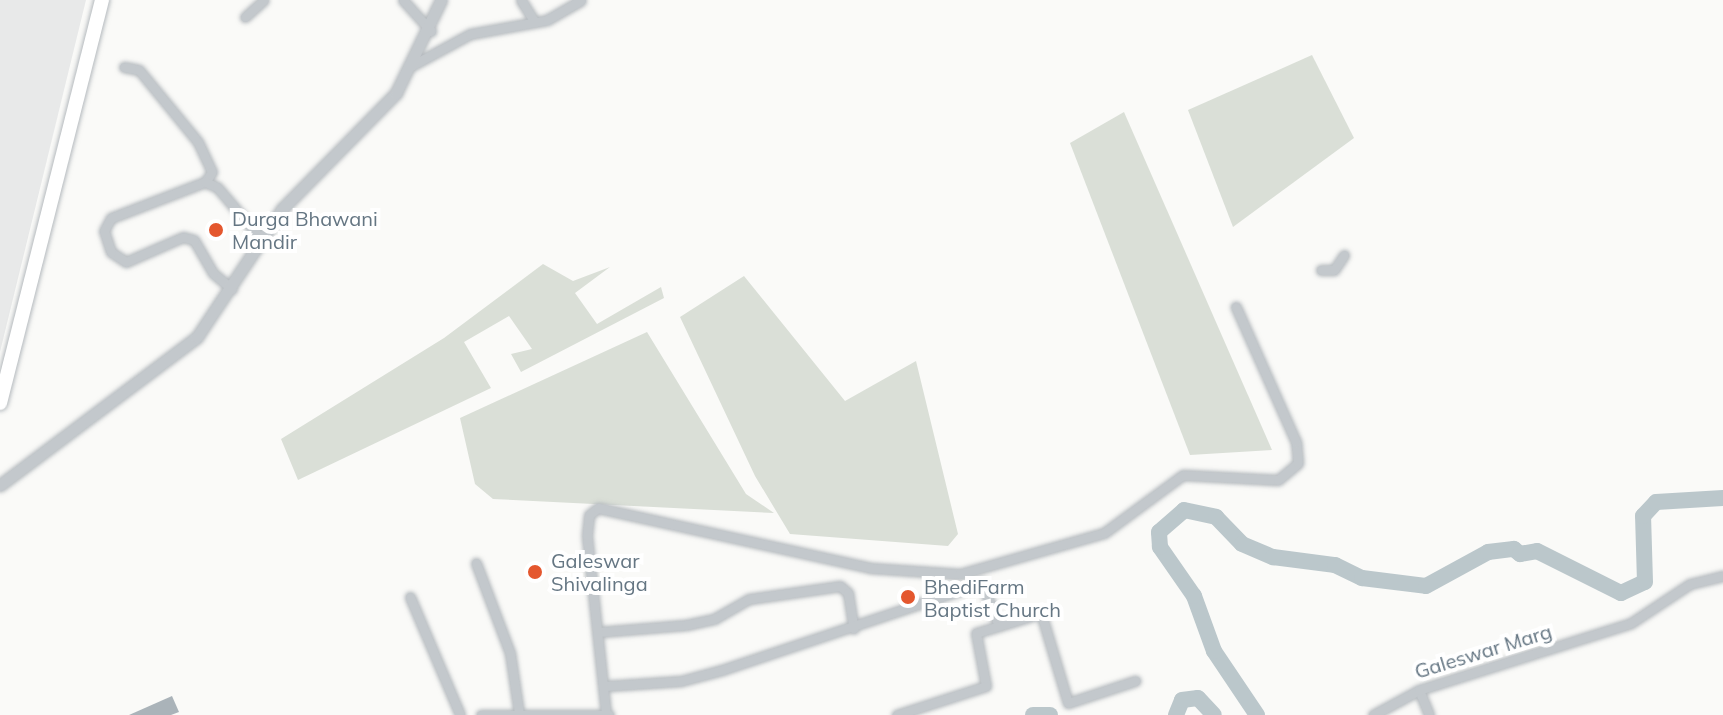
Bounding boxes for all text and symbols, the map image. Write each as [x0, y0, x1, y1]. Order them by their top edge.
place label: Durga Bhawani Mandir [232, 206, 378, 253]
marker: Durga Bhawani Mandir [207, 221, 225, 239]
place label: Galeswar Shivalinga [551, 548, 648, 595]
marker: Galeswar Shivalinga [526, 563, 544, 581]
place label: BhediFarm Baptist Church [924, 574, 1061, 621]
marker: BhediFarm Baptist Church [899, 588, 917, 606]
street label: Galeswar Marg [1412, 619, 1554, 683]

